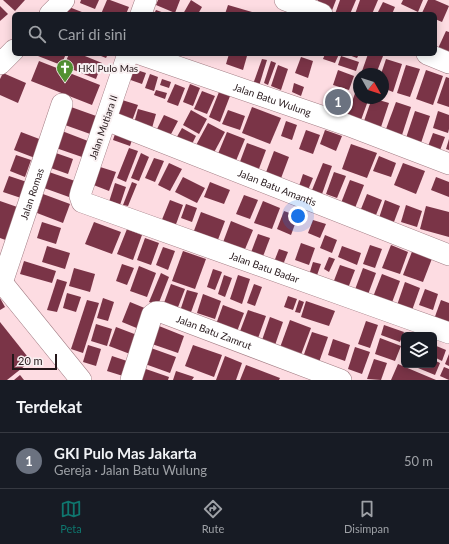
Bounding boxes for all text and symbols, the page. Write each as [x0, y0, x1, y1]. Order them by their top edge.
search box [12, 12, 437, 56]
icon: search [26, 23, 48, 45]
text: Cari di sini [58, 25, 126, 43]
church icon: HKI Pulo Mas [55, 58, 75, 83]
place label: HKI Pulo Mas [78, 62, 138, 74]
north arrow [353, 68, 389, 104]
street label: Jalan Batu Wulung [232, 80, 313, 118]
pin: 1 [325, 87, 351, 117]
street label: Jalan Mutiara II [86, 93, 120, 161]
street label: Jalan Romas [18, 167, 46, 221]
street label: Jalan Batu Amantis [236, 167, 318, 208]
your location [288, 206, 308, 226]
street label: Jalan Batu Badar [228, 249, 301, 285]
street label: Jalan Batu Zamrut [175, 312, 254, 352]
map controls [401, 332, 437, 368]
button: layers [401, 332, 437, 368]
scale bar [12, 352, 57, 371]
text: 20 m [18, 354, 43, 367]
text: Terdekat [16, 396, 82, 417]
text: GKI Pulo Mas Jakarta [54, 444, 197, 462]
text: 1 [25, 453, 33, 469]
text: 50 m [404, 453, 433, 469]
text: Gereja · Jalan Batu Wulung [54, 462, 207, 478]
tab: Peta [60, 498, 82, 535]
tab: Rute [202, 498, 224, 535]
tab: Disimpan [344, 498, 389, 535]

